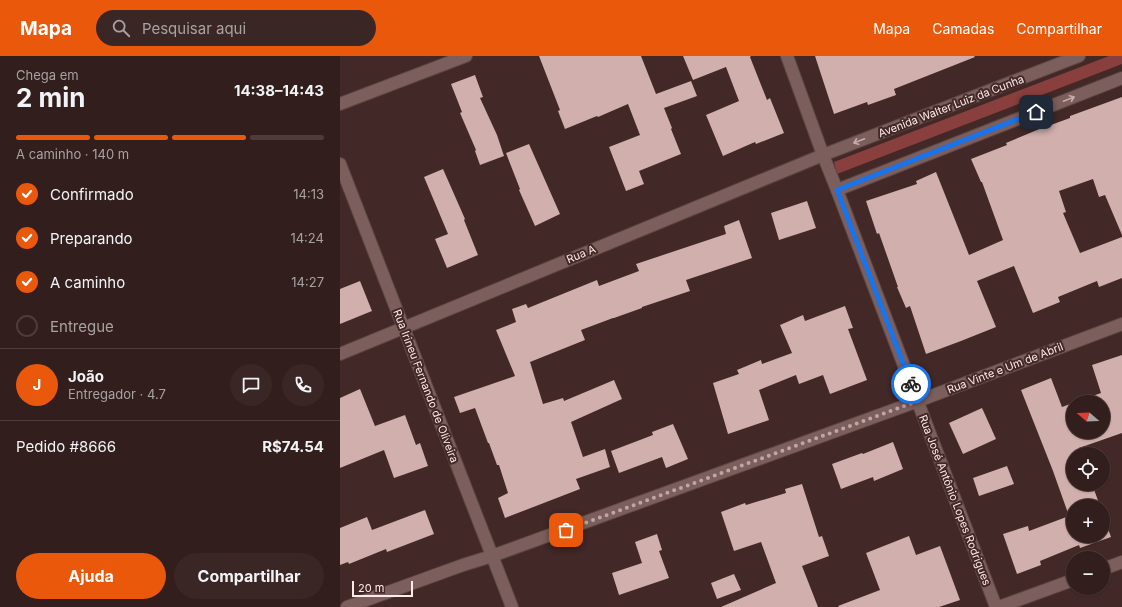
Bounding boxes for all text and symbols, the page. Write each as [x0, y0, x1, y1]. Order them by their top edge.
search box [96, 10, 376, 46]
text: Mapa [20, 17, 72, 40]
icon: search [110, 17, 132, 39]
text: Pesquisar aqui [142, 19, 246, 38]
text: Mapa [873, 20, 910, 37]
text: Camadas [932, 20, 994, 37]
text: Compartilhar [1016, 20, 1102, 37]
text: Chega em [16, 67, 79, 83]
street label: Avenida Walter Luiz da Cunha [876, 72, 1026, 140]
text: 14:38–14:43 [234, 81, 324, 100]
text: 2 min [16, 82, 86, 113]
pin [1019, 95, 1053, 129]
one-way arrow [1062, 95, 1074, 102]
icon: home [1025, 101, 1047, 123]
one-way arrow [854, 137, 866, 145]
text: A caminho · 140 m [16, 146, 129, 162]
icon: check [16, 183, 38, 205]
text: Confirmado [50, 185, 134, 204]
text: 14:13 [293, 186, 324, 202]
icon: check [16, 227, 38, 249]
text: Preparando [50, 229, 133, 248]
text: 14:24 [290, 230, 324, 246]
street label: Rua A [564, 242, 598, 266]
icon: check [16, 271, 38, 293]
text: A caminho [50, 273, 125, 292]
text: 14:27 [291, 274, 324, 290]
street label: Rua Irineu Fernando de Oliveira [390, 307, 462, 465]
text: Entregue [50, 317, 114, 336]
street label: Rua Vinte e Um de Abril [945, 339, 1065, 397]
button: chat [230, 364, 272, 406]
button: phone [282, 364, 324, 406]
courier [891, 364, 931, 404]
text: João [68, 367, 104, 386]
icon: bike [900, 373, 922, 395]
text: J [33, 375, 41, 394]
text: Entregador · 4.7 [68, 386, 166, 402]
north arrow [1066, 395, 1110, 439]
map controls [1066, 395, 1110, 595]
street label: Rua José Antônio Lopes Rodrigues [916, 413, 994, 587]
text: Pedido #8666 [16, 437, 116, 456]
text: R$74.54 [262, 437, 324, 456]
button: locate [1066, 447, 1110, 491]
button: + [1066, 499, 1110, 543]
pin [549, 513, 583, 547]
icon: bag [555, 519, 577, 541]
button: − [1066, 551, 1110, 595]
button: Ajuda [16, 553, 166, 599]
button: Compartilhar [174, 553, 324, 599]
scale bar [352, 579, 413, 598]
text: 20 m [358, 581, 384, 595]

